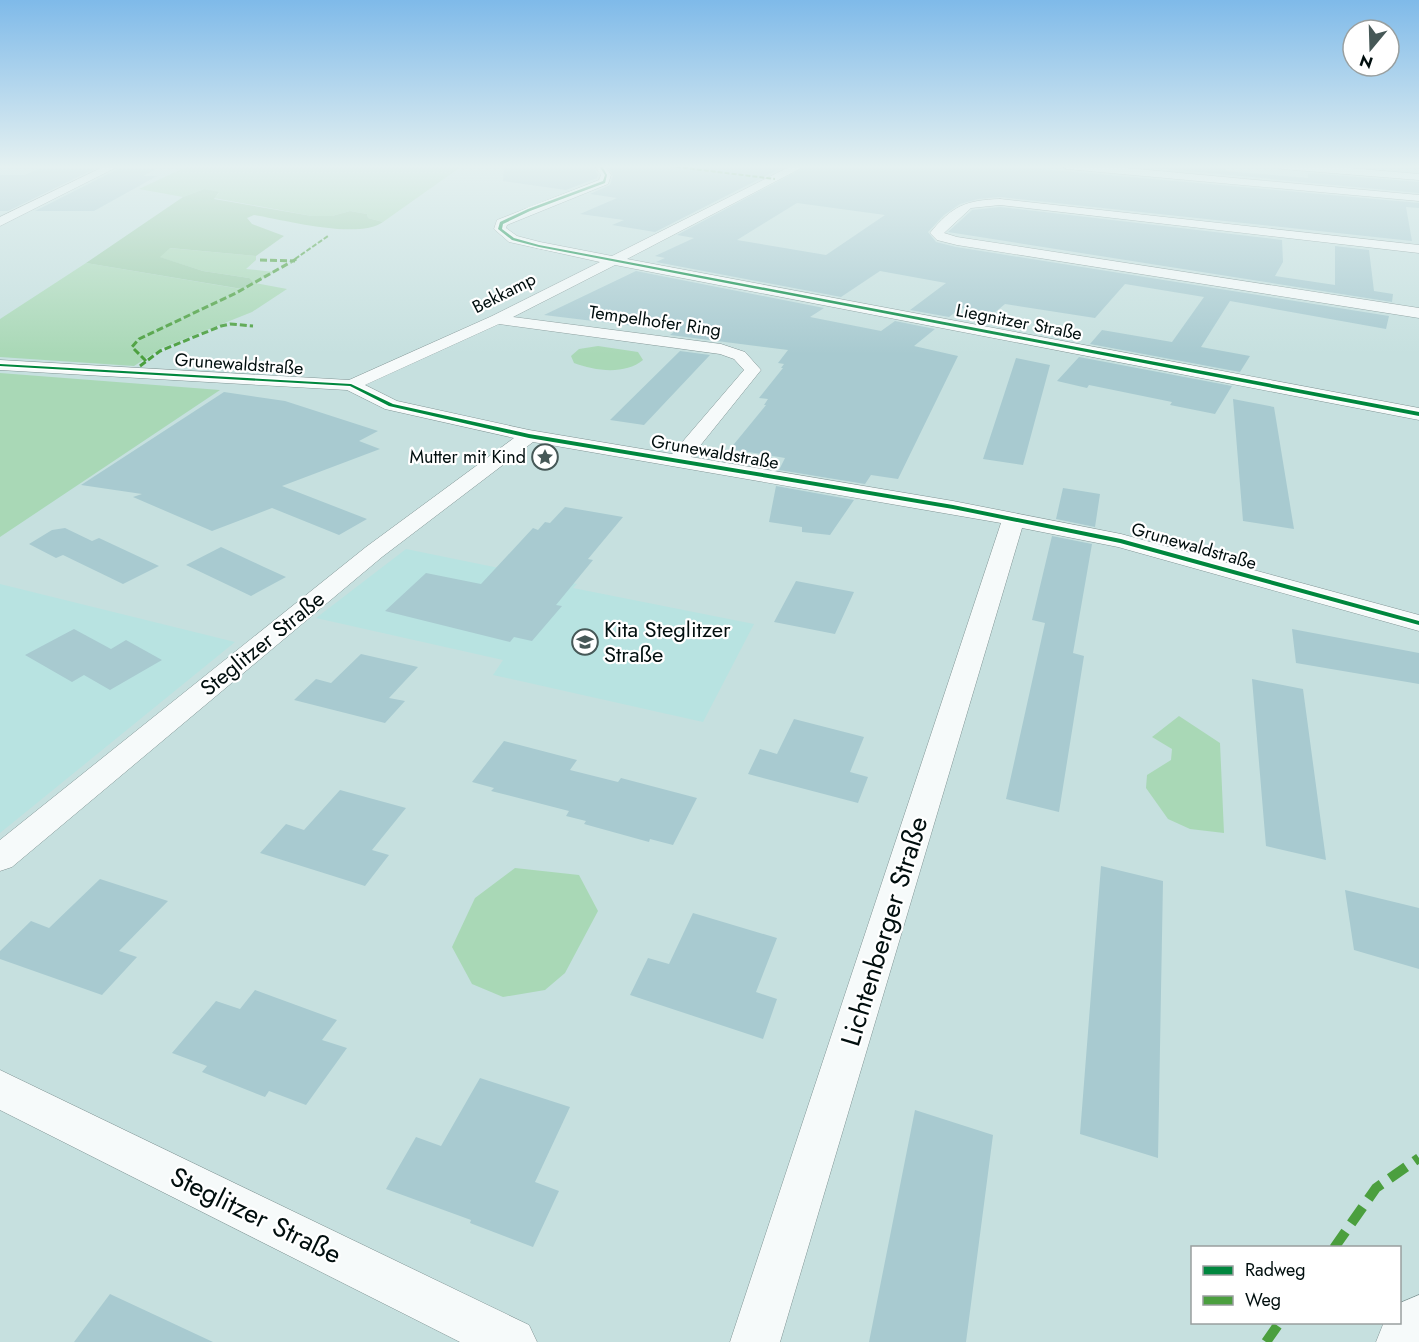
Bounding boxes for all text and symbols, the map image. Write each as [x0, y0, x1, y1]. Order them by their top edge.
north arrow [1341, 18, 1401, 78]
text: N [1357, 49, 1376, 75]
street label: Bekkamp [468, 266, 540, 320]
street label: Liegnitzer Straße [954, 297, 1084, 347]
street label: Tempelhofer Ring [587, 299, 723, 343]
street label: Grunewaldstraße [174, 347, 304, 381]
street label: Grunewaldstraße [649, 428, 781, 476]
place icon: Mutter mit Kind [530, 442, 560, 472]
place label: Mutter mit Kind [409, 444, 526, 470]
street label: Grunewaldstraße [1128, 516, 1260, 576]
street label: Steglitzer Straße [193, 583, 331, 703]
place label: Kita Steglitzer Straße [604, 613, 731, 670]
school or university icon: Kita Steglitzer Straße [570, 627, 600, 657]
street label: Lichtenberger Straße [831, 811, 937, 1051]
street label: Steglitzer Straße [164, 1157, 348, 1273]
legend [1191, 1246, 1401, 1324]
text: Radweg [1245, 1257, 1306, 1283]
text: Weg [1245, 1287, 1281, 1313]

